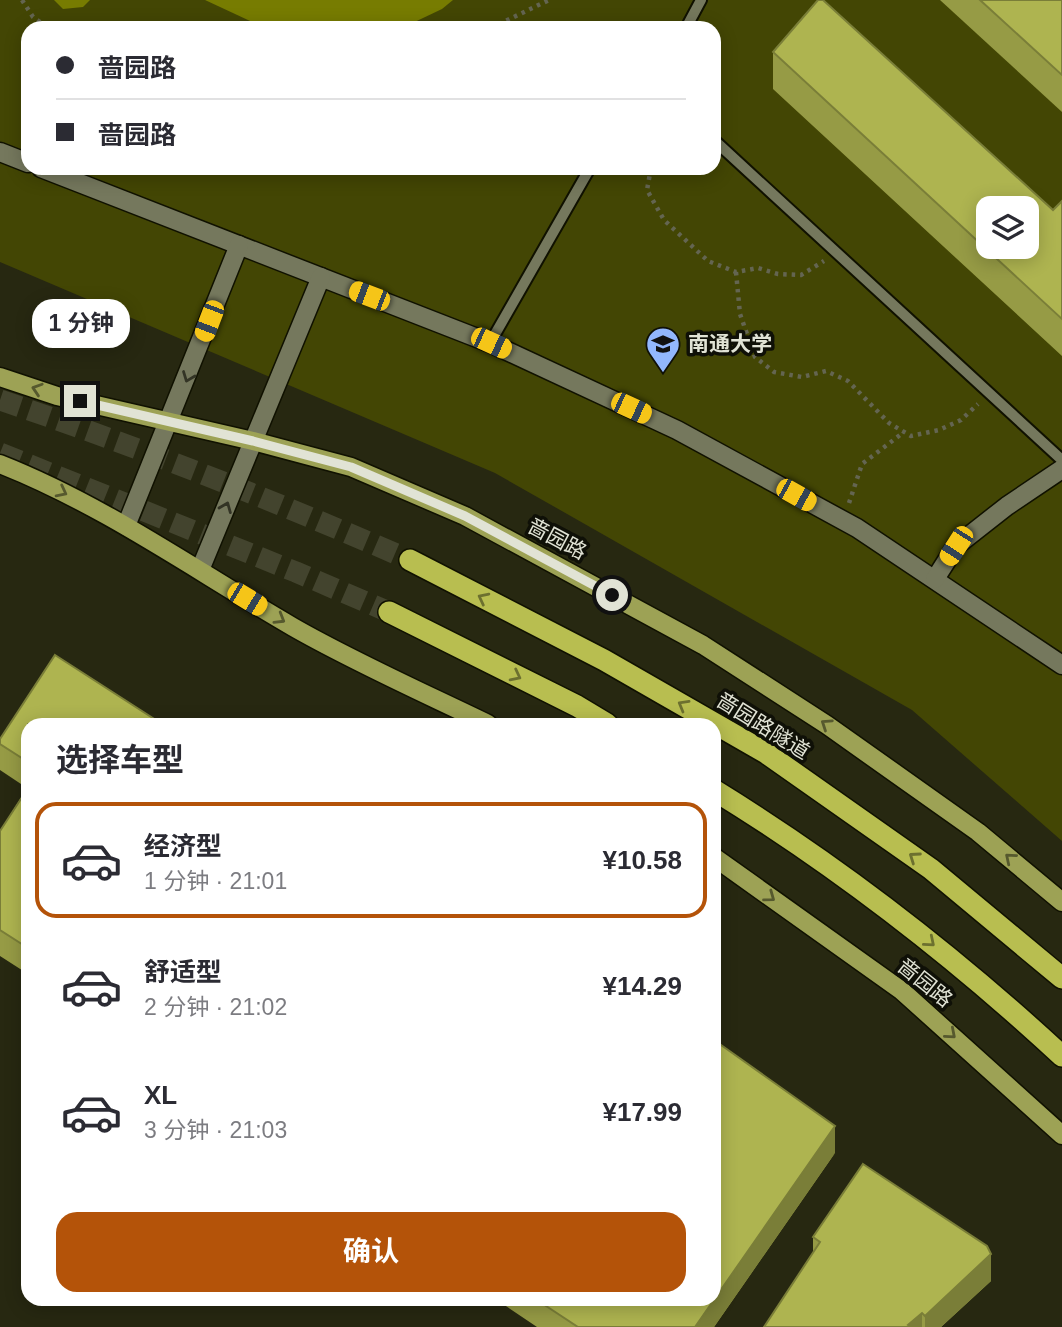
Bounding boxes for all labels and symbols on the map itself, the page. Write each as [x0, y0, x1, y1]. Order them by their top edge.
car [346, 279, 393, 313]
car [192, 298, 227, 344]
callout: 1 分钟 [31, 300, 129, 348]
car [468, 325, 515, 361]
school or university icon: 南通大学 [644, 325, 682, 374]
place label: 南通大学 [688, 332, 772, 355]
one-way arrow [182, 370, 196, 382]
one-way arrow [32, 383, 44, 397]
route end [64, 385, 96, 417]
car [608, 390, 655, 426]
car [773, 476, 820, 514]
one-way arrow [55, 484, 67, 498]
one-way arrow [217, 502, 231, 514]
street label: 啬园路 [524, 514, 590, 564]
car [936, 523, 977, 569]
car [224, 579, 271, 619]
route start [596, 579, 628, 611]
one-way arrow [478, 592, 490, 606]
one-way arrow [272, 610, 285, 623]
one-way arrow [509, 667, 521, 681]
street label: 啬园路隧道 [713, 688, 814, 763]
one-way arrow [678, 700, 691, 713]
one-way arrow [821, 720, 834, 732]
one-way arrow [909, 853, 922, 865]
one-way arrow [1005, 854, 1018, 866]
one-way arrow [762, 888, 775, 901]
one-way arrow [921, 934, 934, 946]
street label: 啬园路 [894, 954, 957, 1011]
one-way arrow [943, 1026, 956, 1038]

